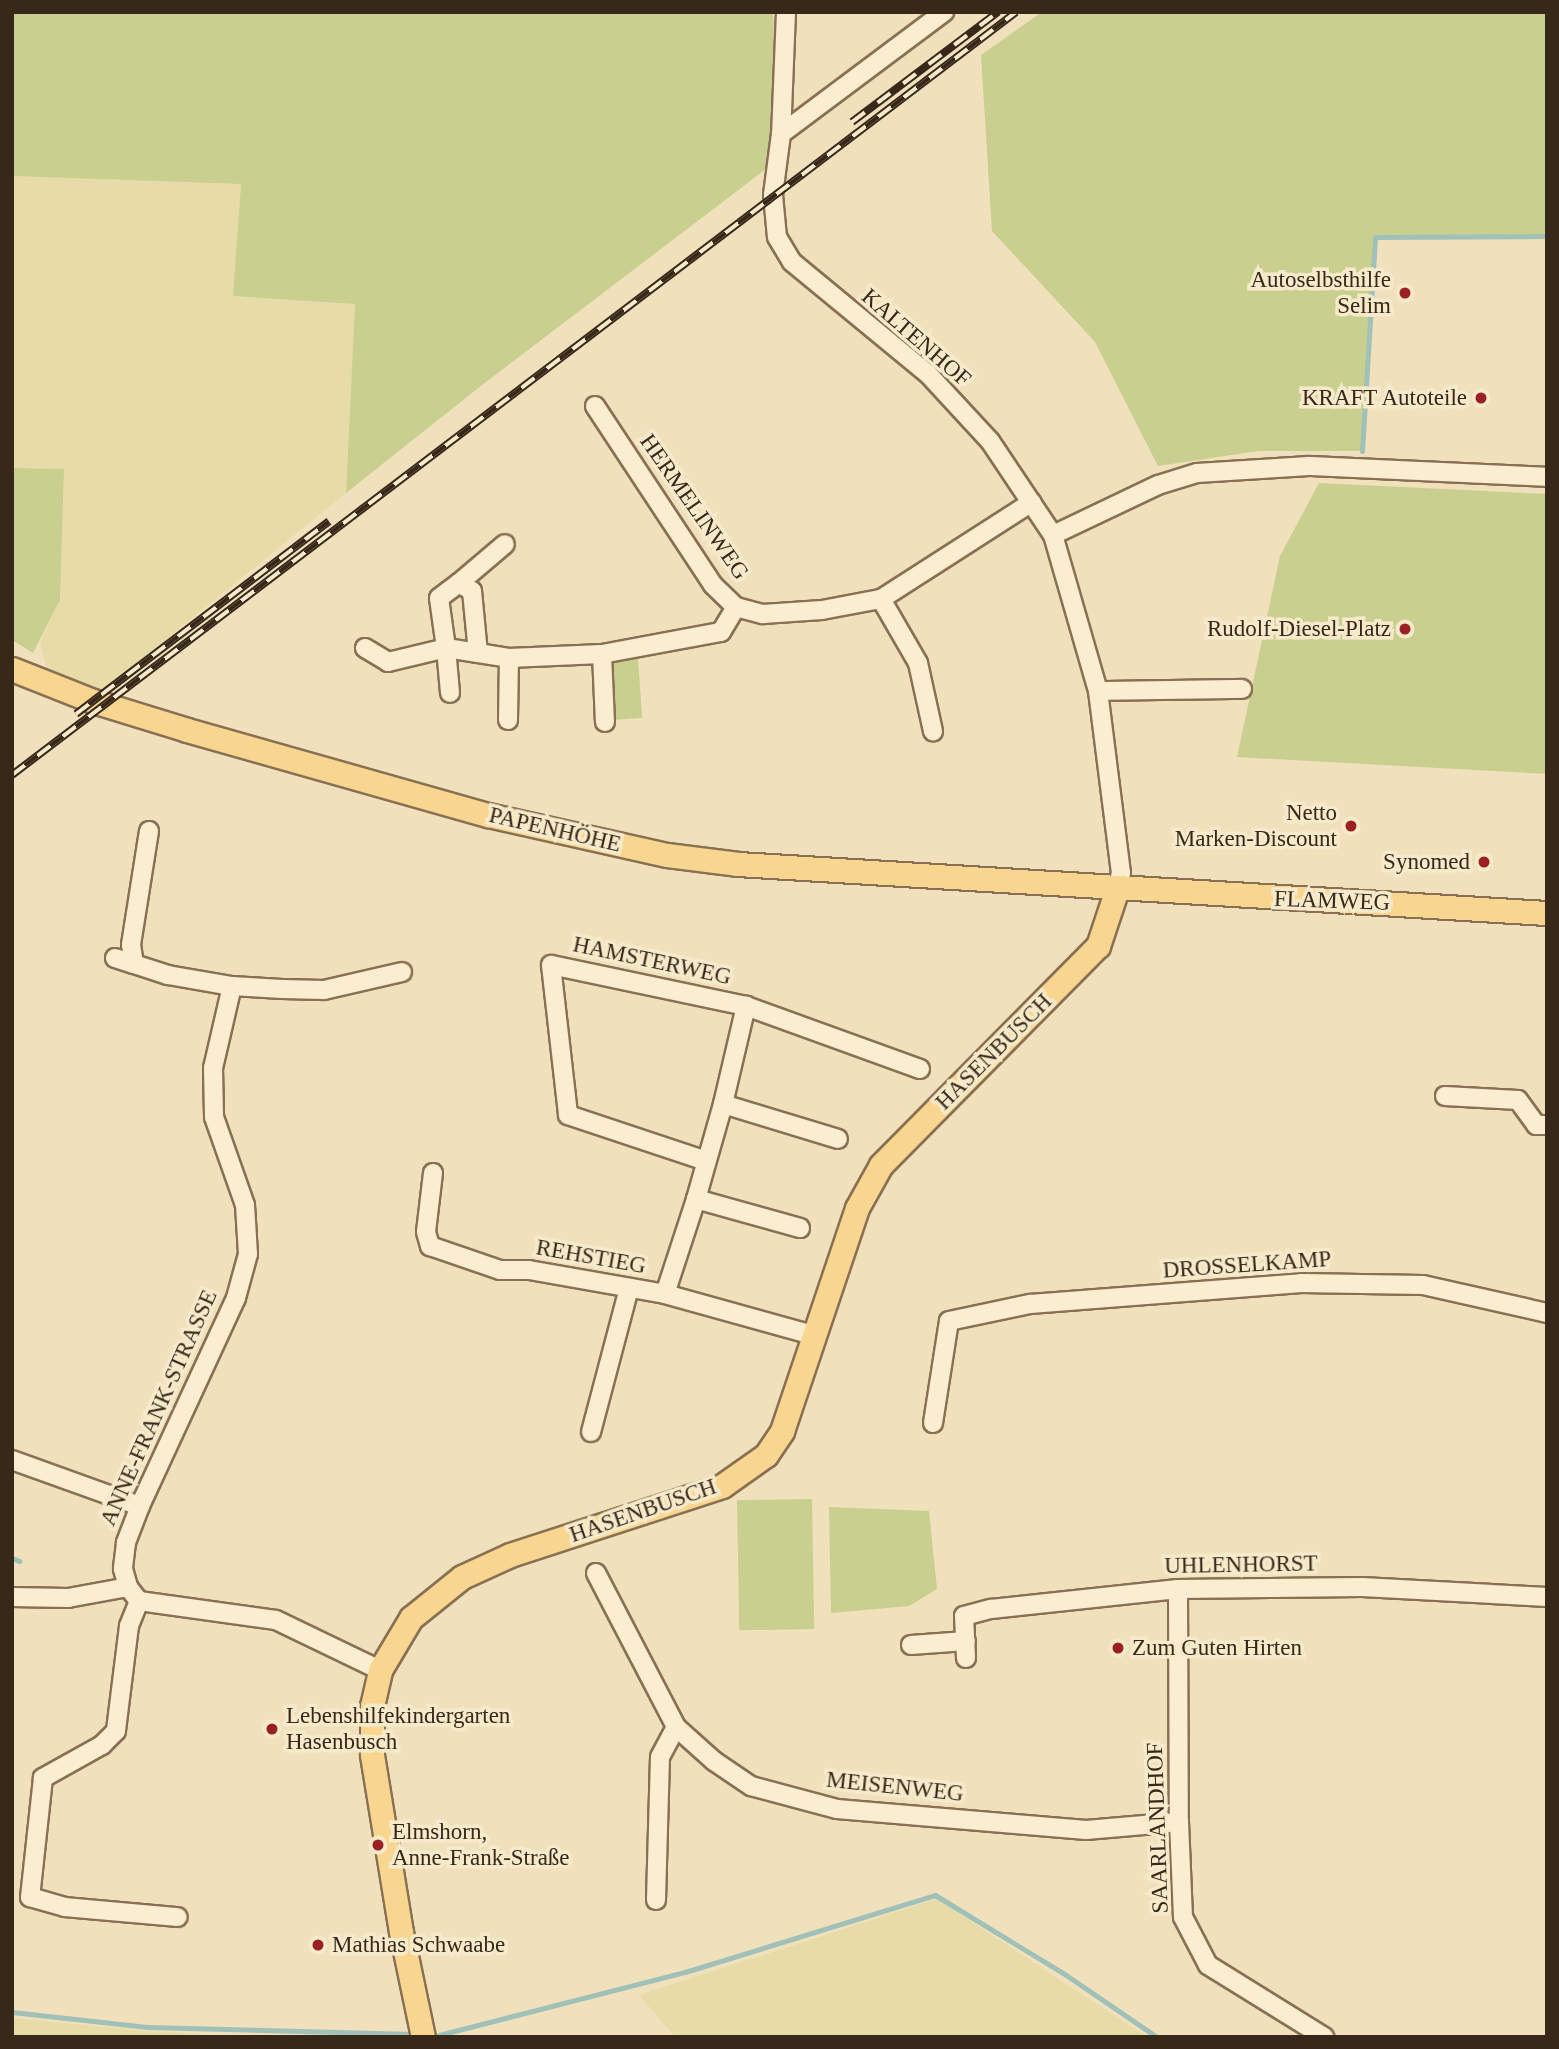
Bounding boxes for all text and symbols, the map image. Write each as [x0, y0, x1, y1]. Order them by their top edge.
place label: Autoselbsthilfe Selim [1250, 266, 1391, 320]
street label: KALTENHOF [856, 283, 976, 393]
marker: Autoselbsthilfe Selim [1397, 285, 1413, 301]
place label: KRAFT Autoteile [1300, 384, 1467, 412]
marker: KRAFT Autoteile [1473, 390, 1489, 406]
street label: HERMELINWEG [634, 429, 754, 585]
place label: Rudolf-Diesel-Platz [1207, 615, 1391, 643]
marker: Rudolf-Diesel-Platz [1397, 621, 1413, 637]
place label: Netto Marken-Discount [1175, 799, 1337, 853]
street label: PAPENHÖHE [486, 801, 624, 859]
marker: Netto Marken-Discount [1343, 818, 1359, 834]
place label: Synomed [1383, 848, 1470, 876]
marker: Synomed [1476, 854, 1492, 870]
street label: FLAMWEG [1273, 885, 1391, 917]
street label: HAMSTERWEG [570, 931, 734, 991]
street label: HASENBUSCH [930, 988, 1058, 1116]
street label: REHSTIEG [534, 1234, 648, 1280]
street label: DROSSELKAMP [1162, 1245, 1332, 1285]
street label: ANNE-FRANK-STRASSE [94, 1286, 224, 1530]
street label: HASENBUSCH [566, 1473, 720, 1549]
street label: UHLENHORST [1164, 1550, 1318, 1580]
place label: Zum Guten Hirten [1132, 1634, 1302, 1662]
marker: Zum Guten Hirten [1110, 1640, 1126, 1656]
place label: Lebenshilfekindergarten Hasenbusch [286, 1702, 510, 1756]
marker: Lebenshilfekindergarten Hasenbusch [264, 1721, 280, 1737]
street label: SAARLANDHOF [1141, 1742, 1175, 1914]
street label: MEISENWEG [825, 1766, 965, 1808]
place label: Elmshorn, Anne-Frank-Straße [392, 1818, 570, 1872]
marker: Elmshorn, Anne-Frank-Straße [370, 1837, 386, 1853]
place label: Mathias Schwaabe [332, 1931, 505, 1959]
marker: Mathias Schwaabe [310, 1937, 326, 1953]

